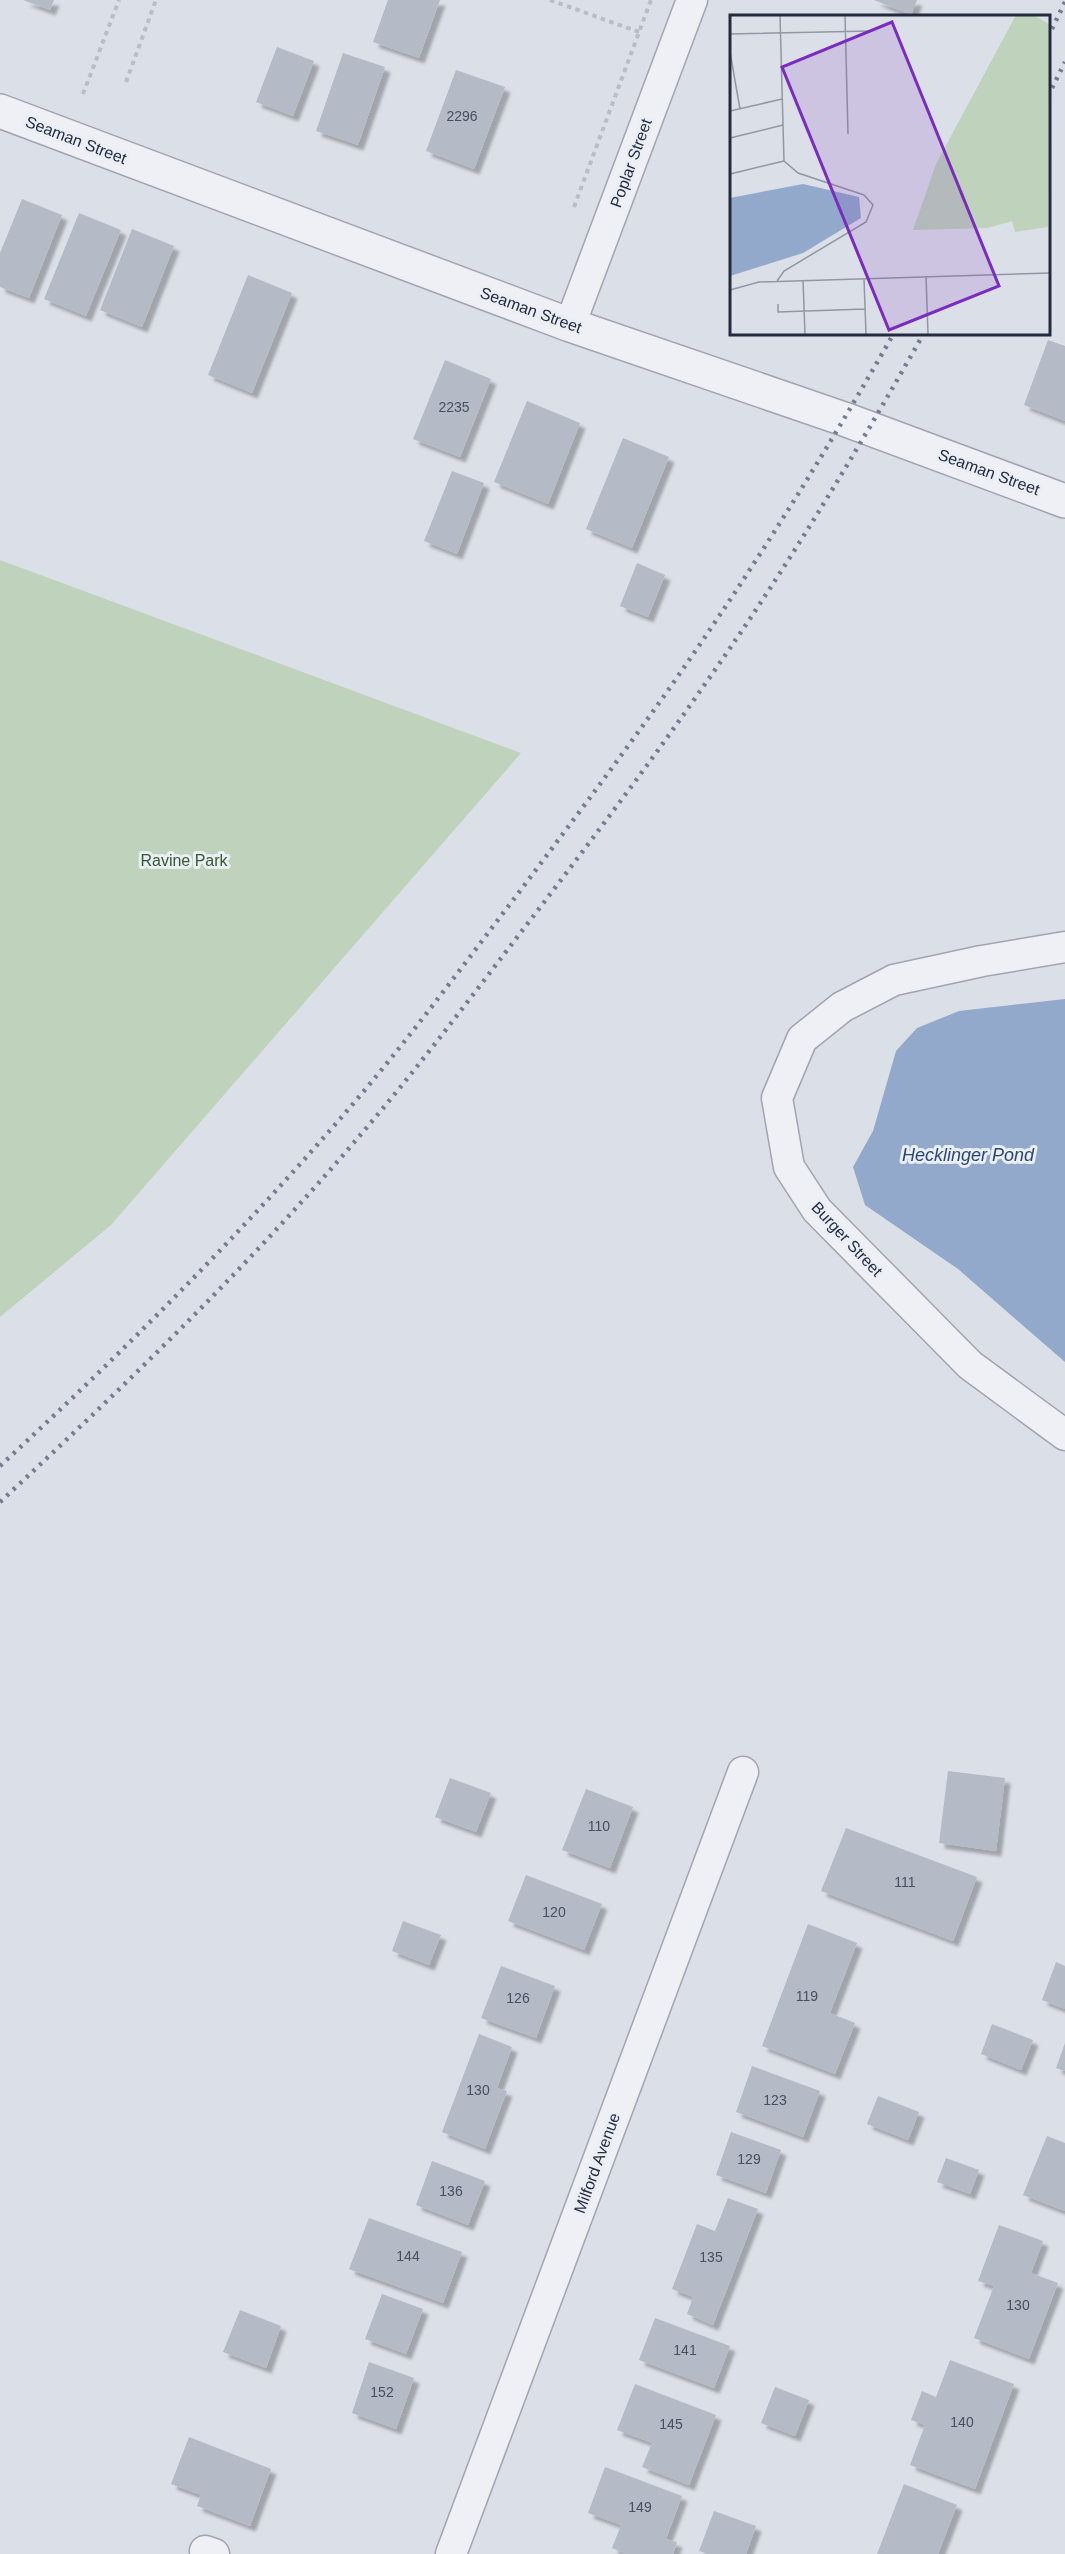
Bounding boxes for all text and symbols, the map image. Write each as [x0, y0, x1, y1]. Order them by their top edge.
inset map [730, 15, 1050, 334]
house number: 2296 [446, 108, 478, 124]
street label: Seaman Street [23, 113, 129, 167]
street label: Poplar Street [607, 116, 655, 210]
street label: Seaman Street [478, 284, 585, 336]
house number: 2235 [438, 399, 470, 415]
street label: Seaman Street [936, 446, 1043, 498]
park label: Ravine Park [140, 852, 229, 869]
water label: Hecklinger Pond [902, 1145, 1035, 1165]
street label: Burger Street [808, 1198, 886, 1280]
house number: 110 [588, 1818, 610, 1834]
house number: 111 [894, 1874, 916, 1890]
house number: 120 [542, 1904, 566, 1920]
house number: 119 [796, 1988, 818, 2004]
house number: 126 [506, 1990, 530, 2006]
house number: 130 [466, 2082, 490, 2098]
house number: 123 [763, 2092, 787, 2108]
street label: Milford Avenue [571, 2110, 623, 2215]
house number: 129 [737, 2151, 761, 2167]
house number: 136 [439, 2183, 463, 2199]
house number: 144 [396, 2248, 420, 2264]
house number: 135 [699, 2249, 723, 2265]
house number: 130 [1006, 2297, 1030, 2313]
house number: 141 [673, 2342, 697, 2358]
house number: 152 [370, 2384, 394, 2400]
house number: 140 [950, 2414, 974, 2430]
house number: 145 [659, 2416, 683, 2432]
house number: 149 [628, 2499, 652, 2515]

